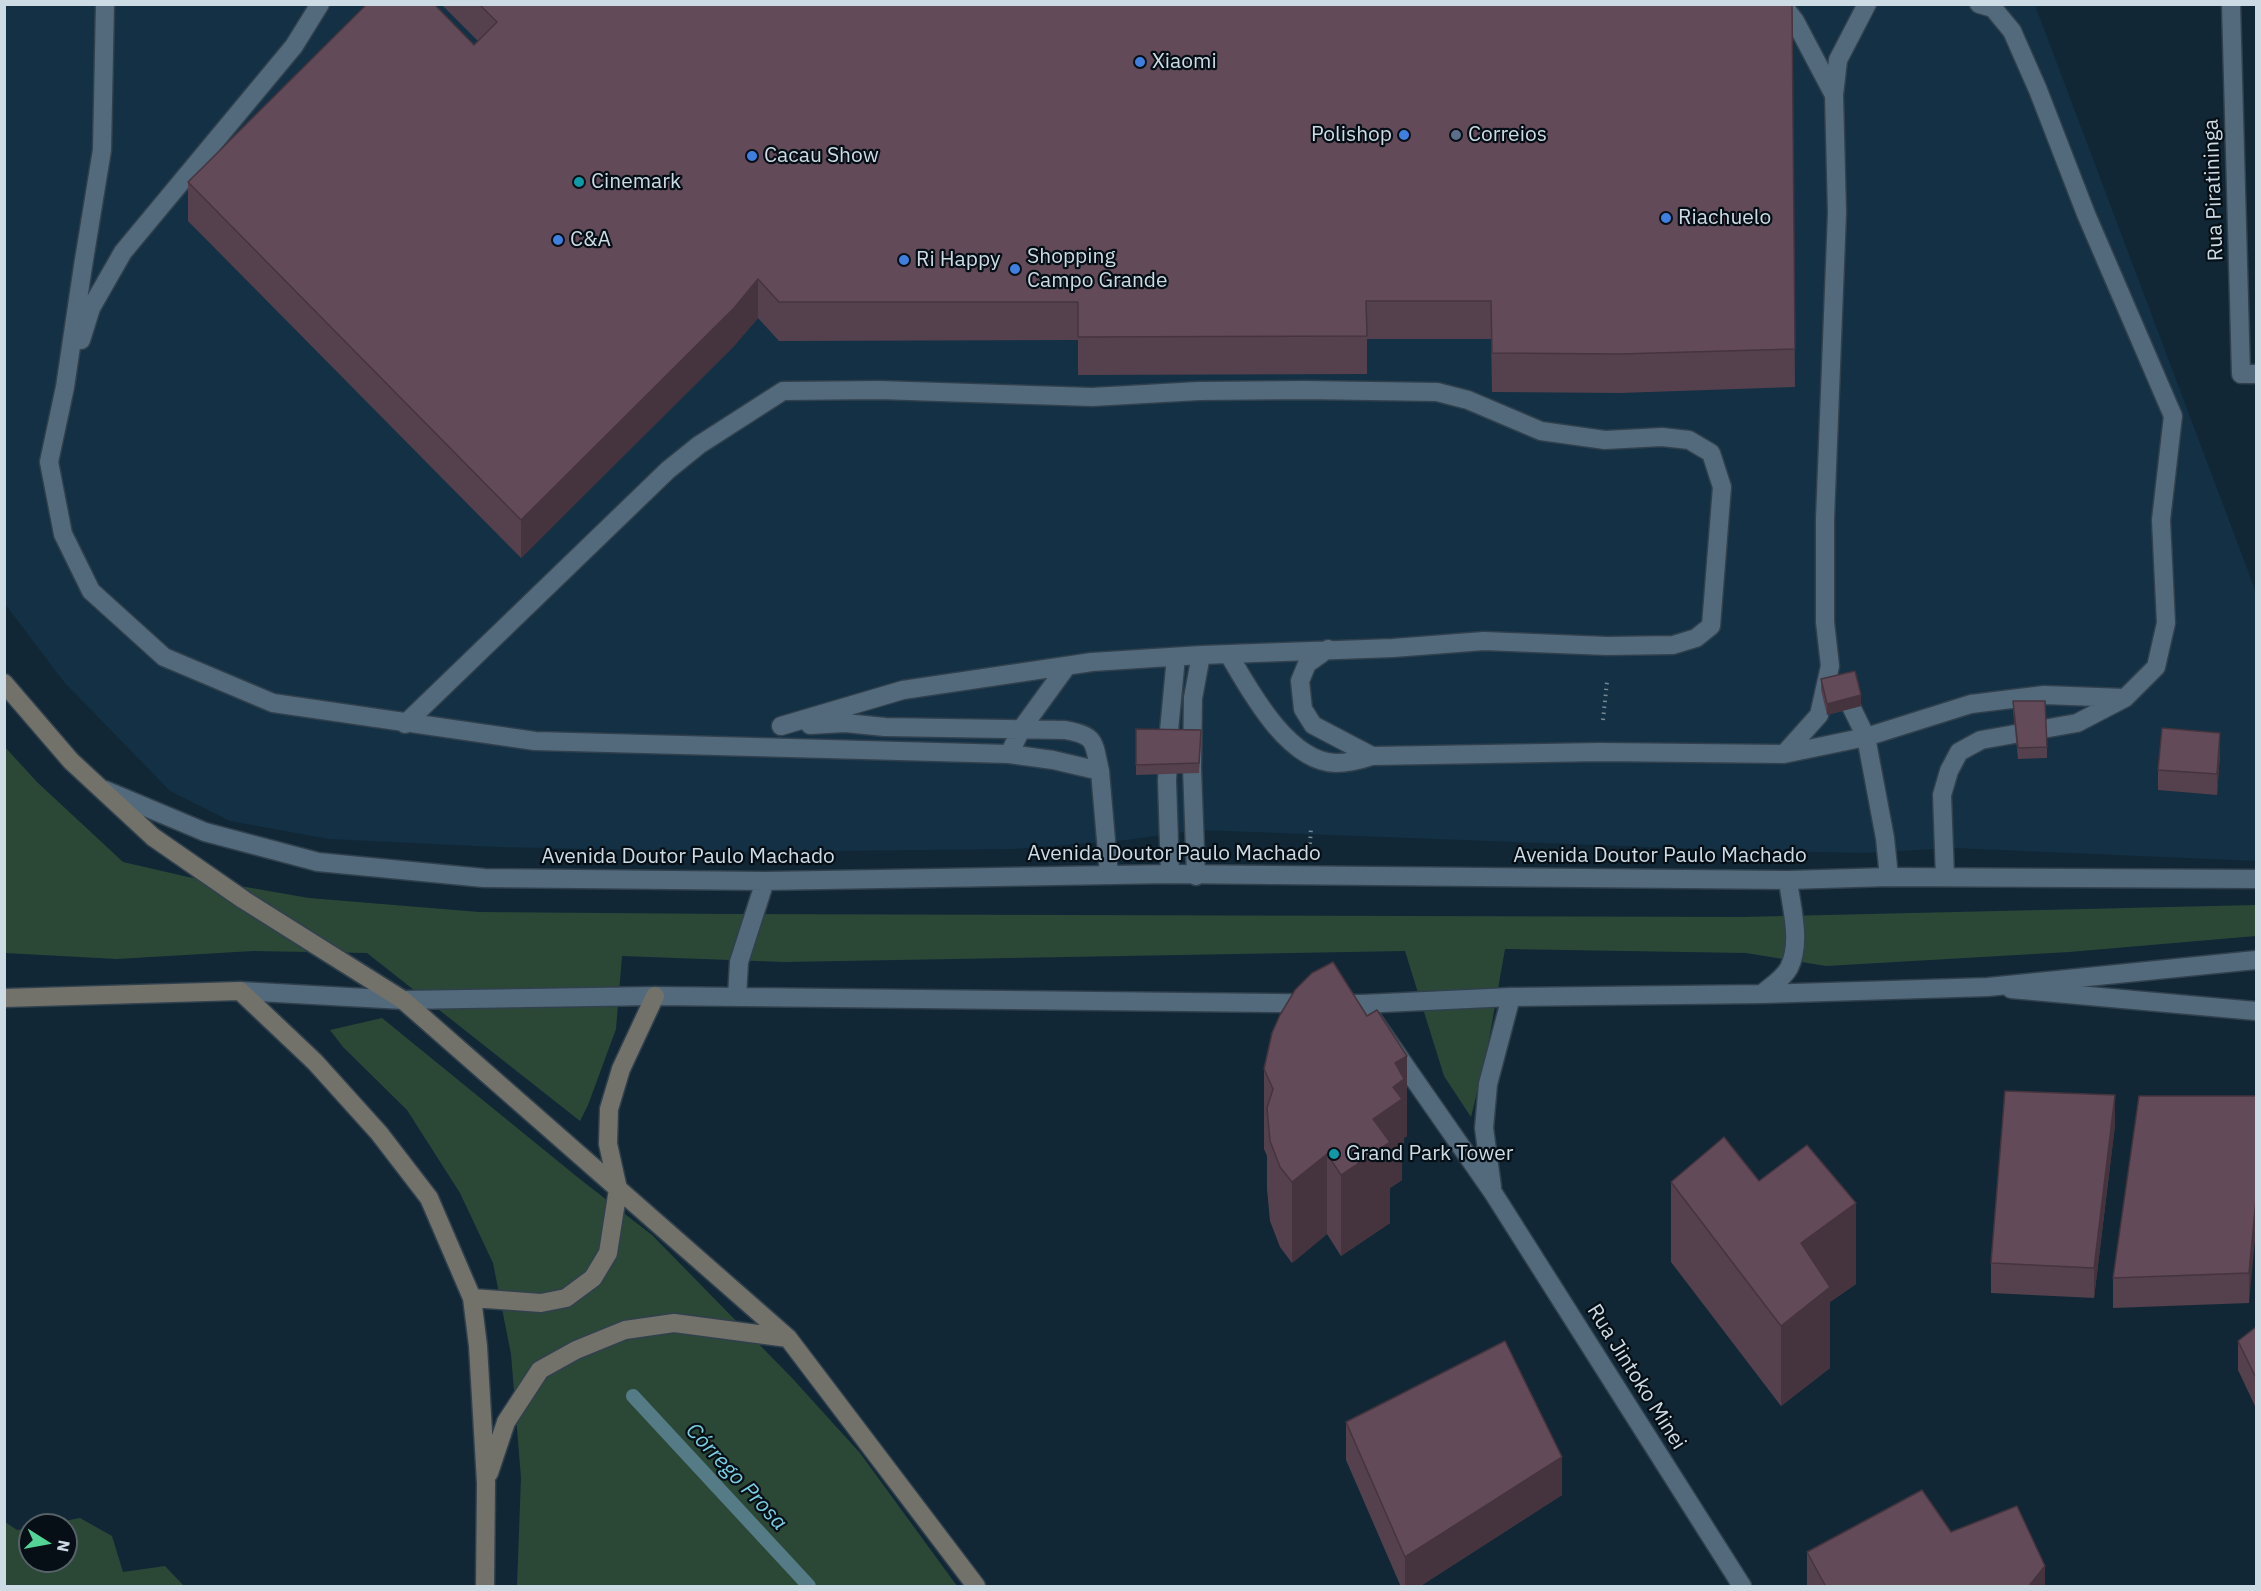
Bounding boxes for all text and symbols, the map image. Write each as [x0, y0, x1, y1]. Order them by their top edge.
place label: Xiaomi [1152, 49, 1217, 75]
marker: Xiaomi [1133, 55, 1147, 69]
street label: Rua Piratininga [2199, 118, 2229, 262]
place label: Polishop [1311, 122, 1392, 148]
place label: Correios [1468, 122, 1547, 148]
marker: Polishop [1397, 128, 1411, 142]
marker: Correios [1449, 128, 1463, 142]
place label: Cacau Show [764, 143, 879, 169]
marker: Cacau Show [745, 149, 759, 163]
place label: Cinemark [591, 169, 681, 195]
marker: Cinemark [572, 175, 586, 189]
place label: Riachuelo [1678, 205, 1771, 231]
marker: Riachuelo [1659, 211, 1673, 225]
place label: C&A [570, 227, 611, 253]
marker: C&A [551, 233, 565, 247]
place label: Shopping Campo Grande [1027, 244, 1168, 294]
place label: Ri Happy [916, 247, 1000, 273]
marker: Ri Happy [897, 253, 911, 267]
marker: Shopping Campo Grande [1008, 262, 1022, 276]
street label: Avenida Doutor Paulo Machado [1027, 841, 1321, 867]
street label: Avenida Doutor Paulo Machado [1513, 843, 1807, 869]
street label: Avenida Doutor Paulo Machado [541, 844, 835, 870]
place label: Grand Park Tower [1346, 1141, 1514, 1167]
marker: Grand Park Tower [1327, 1147, 1341, 1161]
street label: Rua Jintoko Minei [1581, 1300, 1691, 1454]
water label: Córrego Prosa [680, 1418, 792, 1536]
north arrow [18, 1513, 78, 1573]
text: N [53, 1538, 75, 1554]

